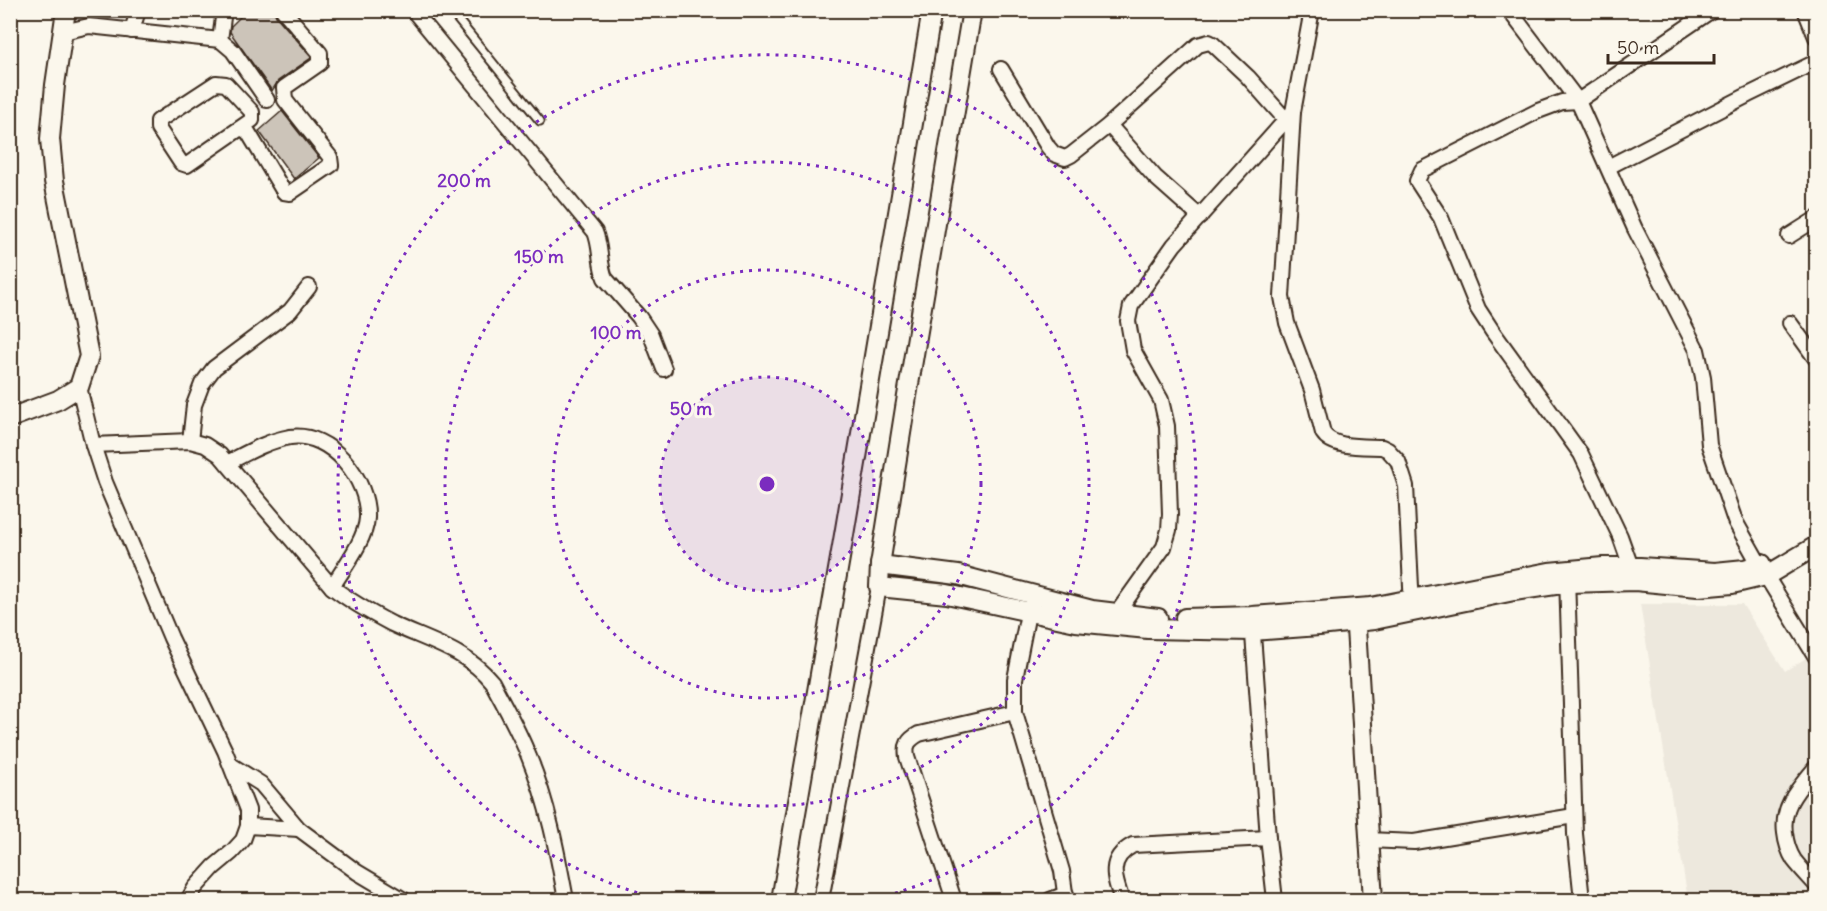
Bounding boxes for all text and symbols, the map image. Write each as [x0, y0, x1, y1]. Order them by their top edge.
scale bar [1608, 27, 1714, 65]
text: 50 m [1617, 36, 1659, 59]
text: 200 m [437, 169, 491, 192]
text: 150 m [514, 245, 564, 268]
text: 100 m [591, 321, 642, 344]
text: 50 m [670, 397, 712, 420]
centre of rings [757, 474, 777, 494]

